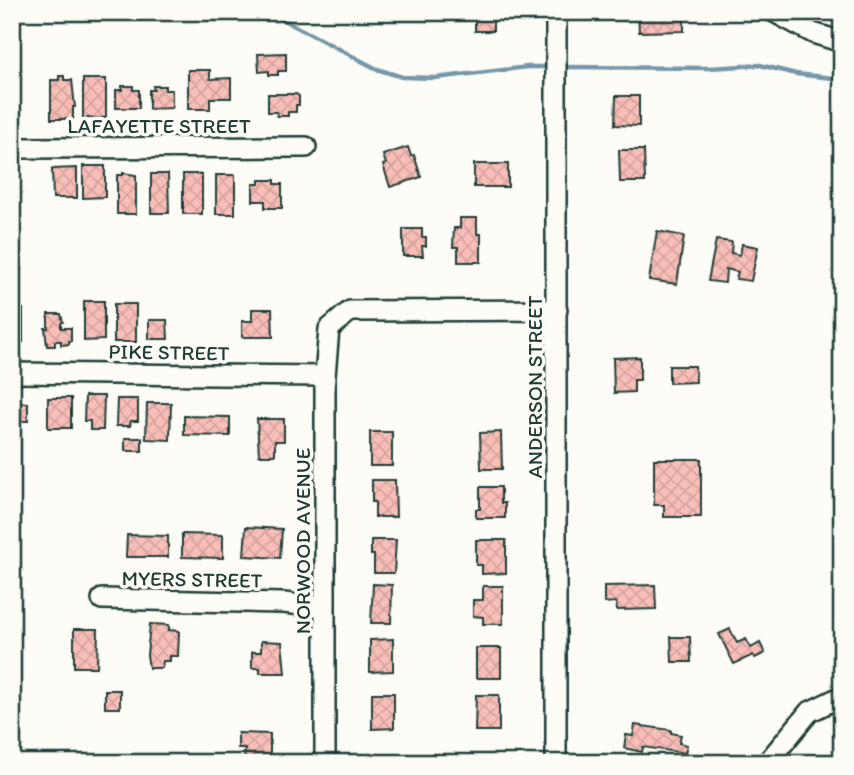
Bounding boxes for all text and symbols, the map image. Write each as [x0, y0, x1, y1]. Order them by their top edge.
street label: LAFAYETTE STREET [67, 113, 251, 138]
street label: ANDERSON STREET [522, 295, 547, 479]
street label: PIKE STREET [108, 338, 230, 366]
street label: NORWOOD AVENUE [290, 448, 315, 634]
street label: MYERS STREET [121, 565, 263, 593]

